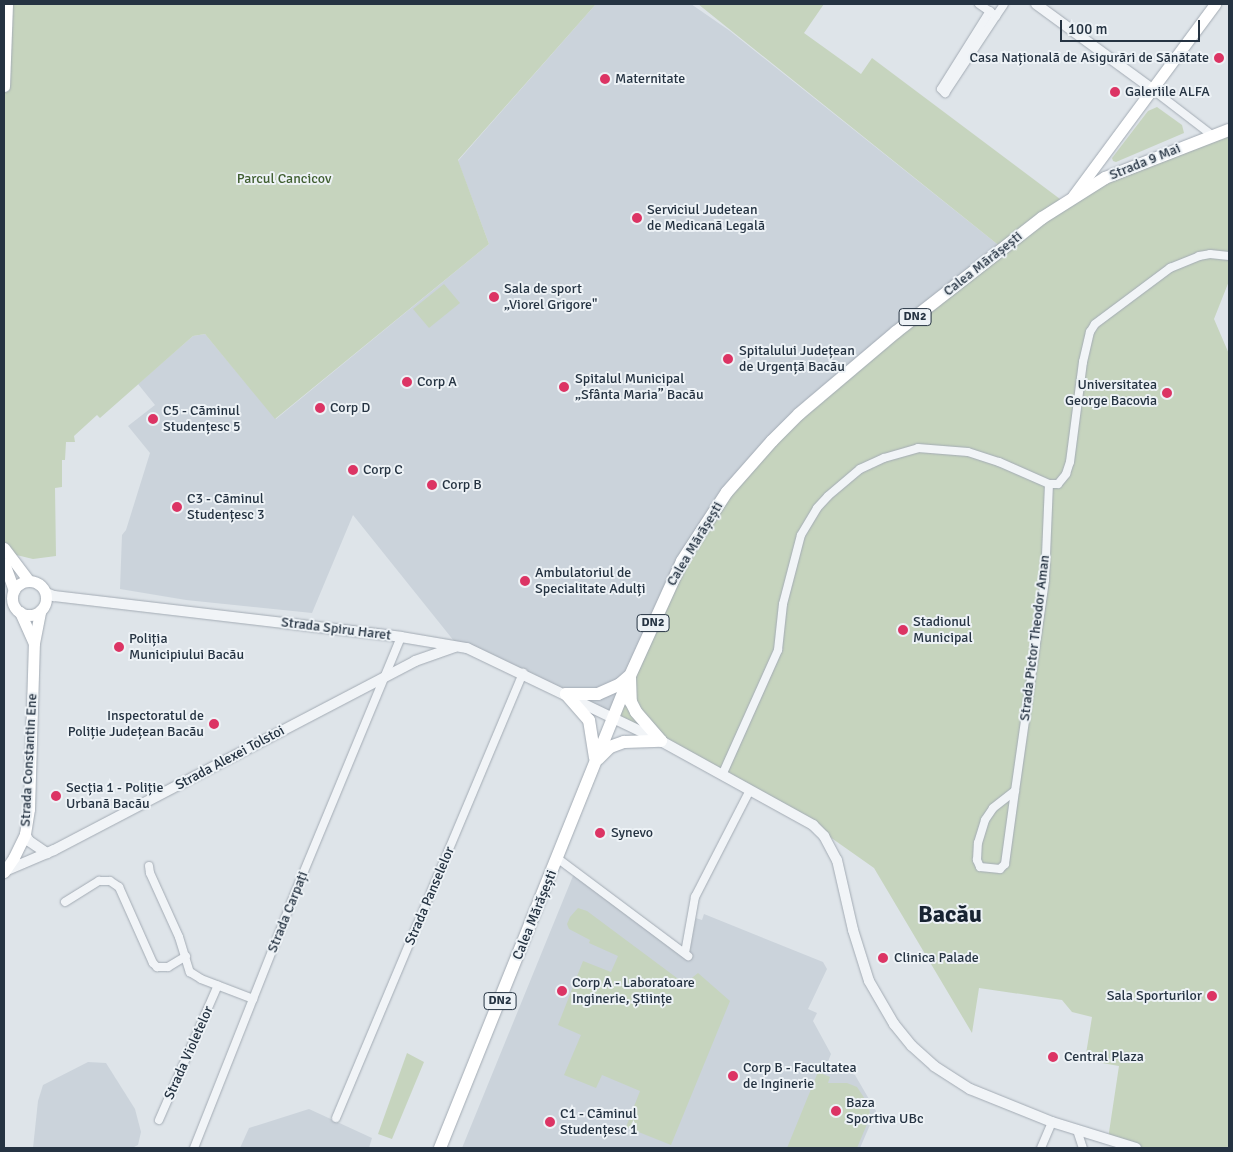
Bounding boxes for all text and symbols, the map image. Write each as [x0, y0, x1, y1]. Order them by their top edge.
scale bar [1063, 10, 1203, 42]
text: 100 m [1068, 20, 1108, 38]
place label: Casa Națională de Asigurări de Sănătate [970, 50, 1209, 66]
marker: Casa Națională de Asigurări de Sănătate [1213, 52, 1225, 64]
place label: Maternitate [615, 71, 685, 87]
marker: Maternitate [599, 73, 611, 85]
place label: Galeriile ALFA [1125, 84, 1210, 100]
marker: Galeriile ALFA [1109, 86, 1121, 98]
street label: Strada 9 Mai [1107, 140, 1183, 184]
park label: Parcul Cancicov [237, 171, 331, 187]
place label: Serviciul Judetean de Medicană Legală [647, 202, 765, 234]
marker: Serviciul Judetean de Medicană Legală [631, 212, 643, 224]
street label: Calea Mărășești [940, 228, 1026, 300]
place label: Sala de sport „Viorel Grigore" [504, 281, 597, 314]
marker: Sala de sport „Viorel Grigore" [488, 291, 500, 303]
road number: DN2 [898, 308, 932, 326]
place label: Spitalului Județean de Urgență Bacău [739, 343, 855, 376]
marker: Spitalului Județean de Urgență Bacău [721, 352, 735, 366]
place label: Spitalul Municipal „Sfânta Maria” Bacău [575, 371, 704, 404]
place label: Corp A [417, 374, 457, 390]
marker: Corp A [401, 376, 413, 388]
place label: Universitatea George Bacovia [1065, 377, 1157, 410]
marker: Spitalul Municipal „Sfânta Maria” Bacău [557, 380, 571, 394]
marker: Universitatea George Bacovia [1161, 387, 1173, 399]
place label: Corp D [330, 400, 370, 416]
marker: Corp D [314, 402, 326, 414]
place label: C5 - Căminul Studențesc 5 [163, 403, 241, 436]
marker: C5 - Căminul Studențesc 5 [147, 413, 159, 425]
place label: Corp C [363, 462, 403, 478]
marker: Corp C [347, 464, 359, 476]
place label: Corp B [442, 477, 482, 493]
marker: Corp B [426, 479, 438, 491]
place label: C3 - Căminul Studențesc 3 [187, 491, 265, 524]
street label: Calea Mărășești [663, 499, 727, 589]
marker: C3 - Căminul Studențesc 3 [171, 501, 183, 513]
street label: Strada Pictor Theodor Aman [1016, 554, 1054, 722]
place label: Ambulatoriul de Specialitate Adulți [535, 565, 646, 598]
marker: Ambulatoriul de Specialitate Adulți [519, 575, 531, 587]
street label: Strada Spiru Haret [280, 614, 392, 644]
road number: DN2 [636, 614, 670, 632]
place label: Stadionul Municipal [913, 614, 973, 646]
marker: Stadionul Municipal [897, 624, 909, 636]
place label: Poliția Municipiului Bacău [129, 631, 244, 664]
marker: Poliția Municipiului Bacău [113, 641, 125, 653]
street label: Strada Constantin Ene [17, 693, 41, 827]
place label: Inspectoratul de Poliție Județean Bacău [68, 708, 204, 740]
marker: Inspectoratul de Poliție Județean Bacău [208, 718, 220, 730]
street label: Strada Alexei Tolstoi [173, 722, 287, 794]
place label: Secția 1 - Poliție Urbană Bacău [66, 780, 163, 812]
marker: Secția 1 - Poliție Urbană Bacău [50, 790, 62, 802]
place label: Synevo [611, 825, 653, 841]
marker: Synevo [593, 826, 607, 840]
street label: Strada Panselelor [402, 844, 458, 948]
street label: Calea Mărășești [509, 868, 561, 962]
street label: Strada Carpați [264, 869, 312, 955]
district label: Bacău [918, 901, 982, 929]
place label: Clinica Palade [894, 950, 979, 966]
marker: Clinica Palade [876, 951, 890, 965]
place label: Corp A - Laboratoare Inginerie, Științe [572, 975, 695, 1008]
marker: Corp A - Laboratoare Inginerie, Științe [556, 985, 568, 997]
place label: Sala Sporturilor [1107, 988, 1202, 1004]
marker: Sala Sporturilor [1206, 990, 1218, 1002]
road number: DN2 [482, 991, 518, 1010]
street label: Strada Violetelor [161, 1004, 217, 1102]
place label: Central Plaza [1064, 1049, 1144, 1065]
marker: Central Plaza [1046, 1050, 1060, 1064]
place label: Corp B - Facultatea de Inginerie [743, 1060, 857, 1092]
marker: Corp B - Facultatea de Inginerie [727, 1070, 739, 1082]
place label: Baza Sportiva UBc [846, 1095, 924, 1128]
marker: Baza Sportiva UBc [830, 1105, 842, 1117]
place label: C1 - Căminul Studențesc 1 [560, 1106, 638, 1138]
marker: C1 - Căminul Studențesc 1 [544, 1116, 556, 1128]

